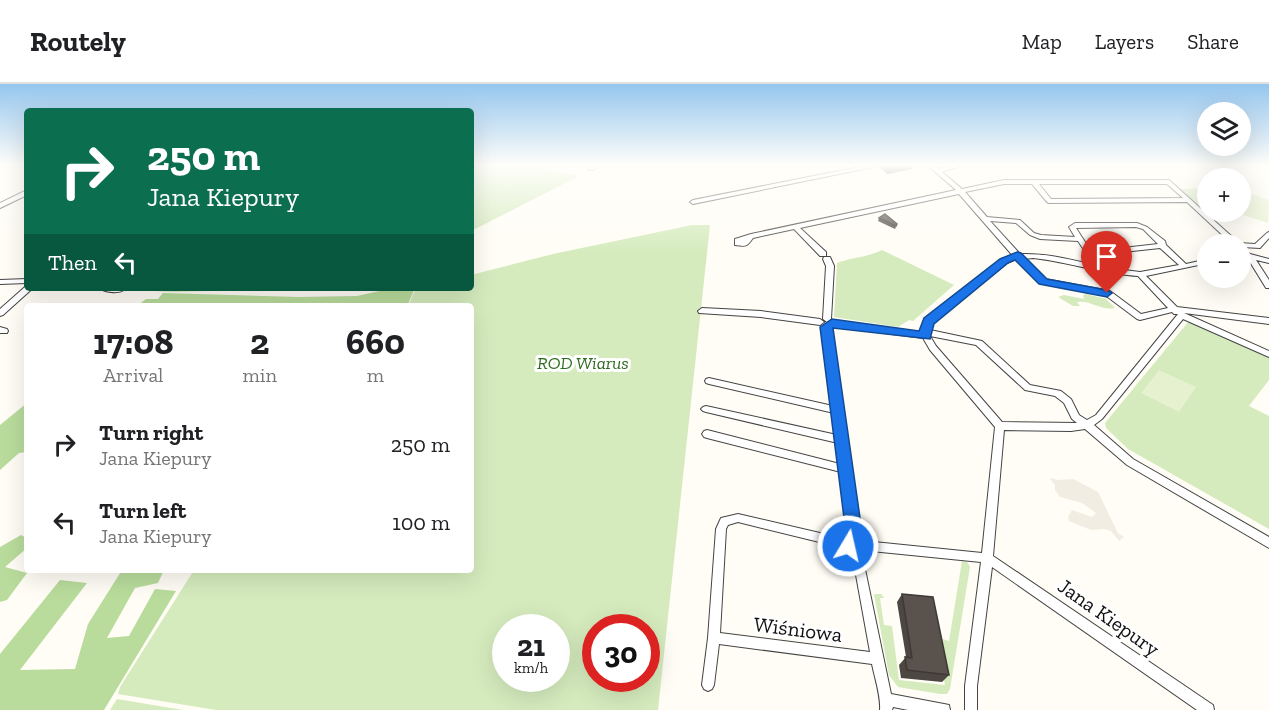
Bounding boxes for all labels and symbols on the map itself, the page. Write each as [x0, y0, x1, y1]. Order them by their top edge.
pin [1081, 231, 1132, 293]
park label: ROD Wiarus [537, 352, 629, 374]
position arrow [816, 514, 880, 578]
street label: Jana Kiepury [1053, 573, 1165, 661]
street label: Wiśniowa [752, 611, 844, 647]
speed limit sign: 30 [582, 614, 660, 692]

